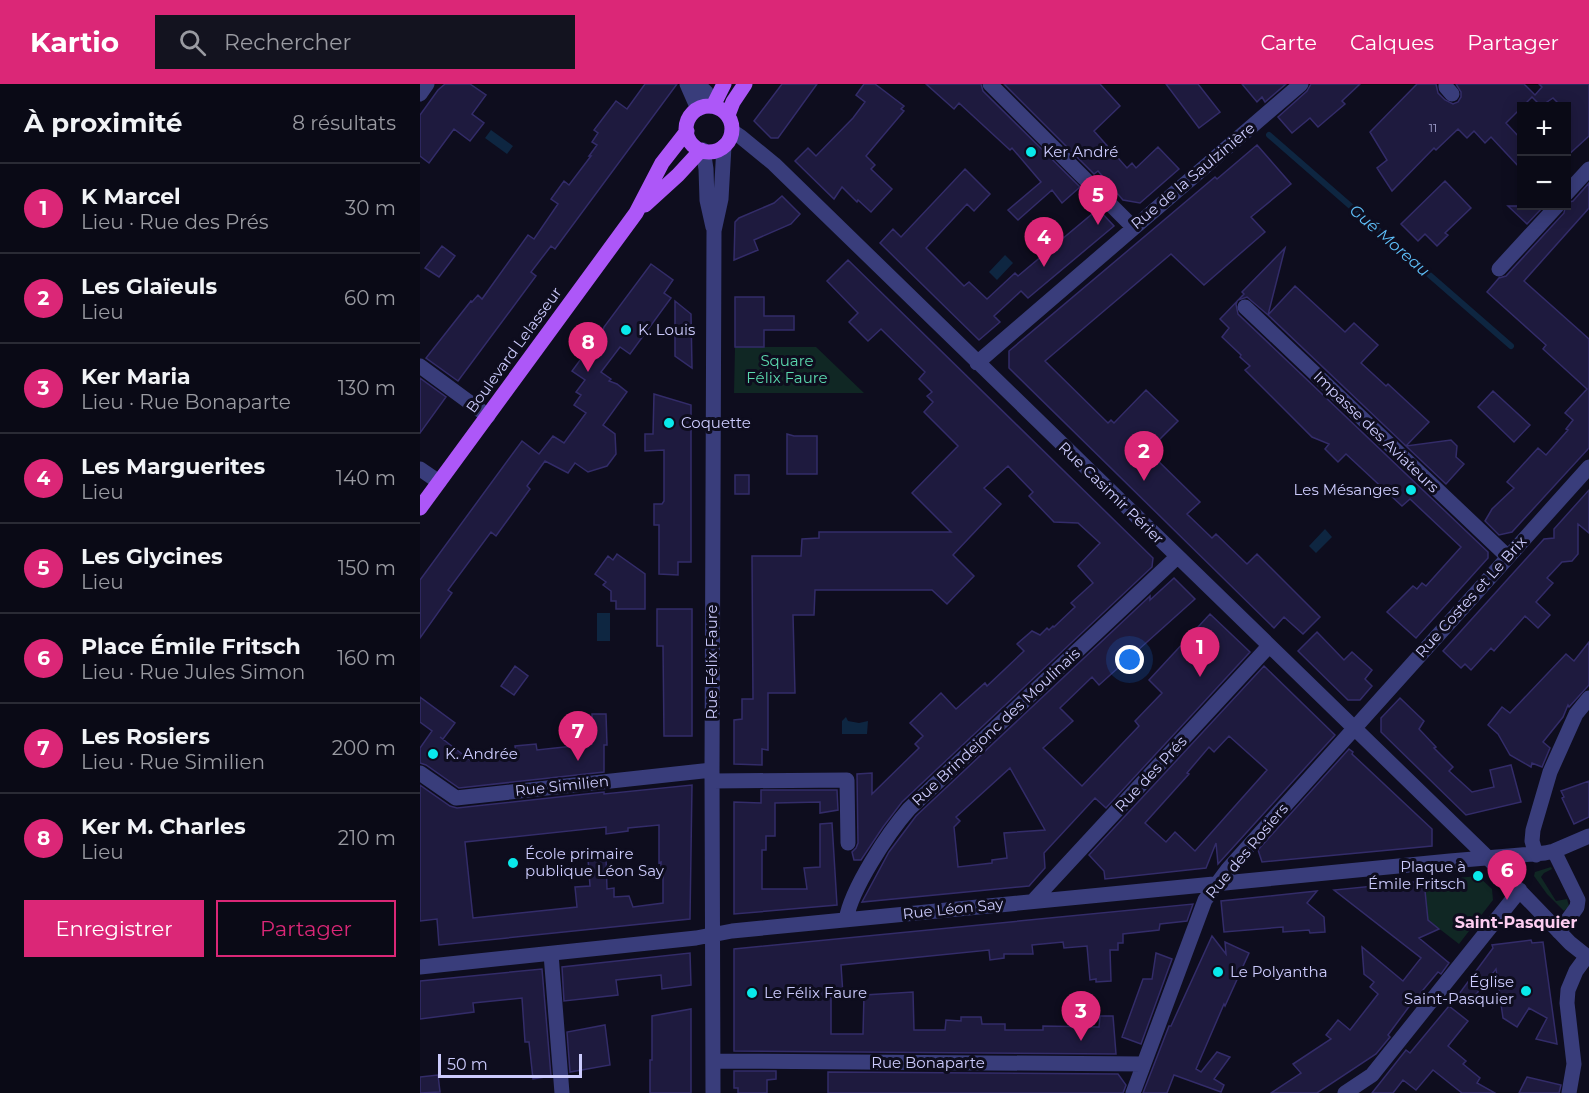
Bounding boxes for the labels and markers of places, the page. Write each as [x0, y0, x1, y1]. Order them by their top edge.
place label: Ker André [1043, 142, 1118, 161]
marker: Ker André [1024, 145, 1038, 159]
pin: 5 [1078, 176, 1118, 225]
pin: 4 [1024, 218, 1064, 267]
place label: K. Louis [638, 320, 695, 339]
pin: 8 [568, 322, 608, 372]
marker: K. Louis [619, 323, 633, 337]
place label: Coquette [681, 413, 751, 432]
marker: Coquette [662, 416, 676, 430]
pin: 2 [1124, 432, 1164, 481]
place label: Les Mésanges [1294, 480, 1399, 499]
marker: Les Mésanges [1404, 483, 1418, 497]
pin: 1 [1180, 628, 1220, 677]
pin: 7 [558, 712, 598, 761]
place label: K. Andrée [445, 744, 518, 763]
marker: K. Andrée [426, 747, 440, 761]
place label: École primaire publique Léon Say [525, 844, 665, 880]
pin: 6 [1488, 850, 1526, 900]
marker: École primaire publique Léon Say [506, 856, 520, 870]
place label: Plaque à Émile Fritsch [1368, 857, 1466, 893]
marker: Plaque à Émile Fritsch [1471, 869, 1485, 883]
place label: Le Polyantha [1230, 962, 1328, 981]
marker: Le Polyantha [1211, 965, 1225, 979]
place label: Église Saint-Pasquier [1404, 972, 1514, 1008]
place label: Le Félix Faure [764, 983, 867, 1002]
marker: Église Saint-Pasquier [1519, 984, 1533, 998]
marker: Le Félix Faure [745, 986, 759, 1000]
pin: 3 [1062, 992, 1100, 1041]

